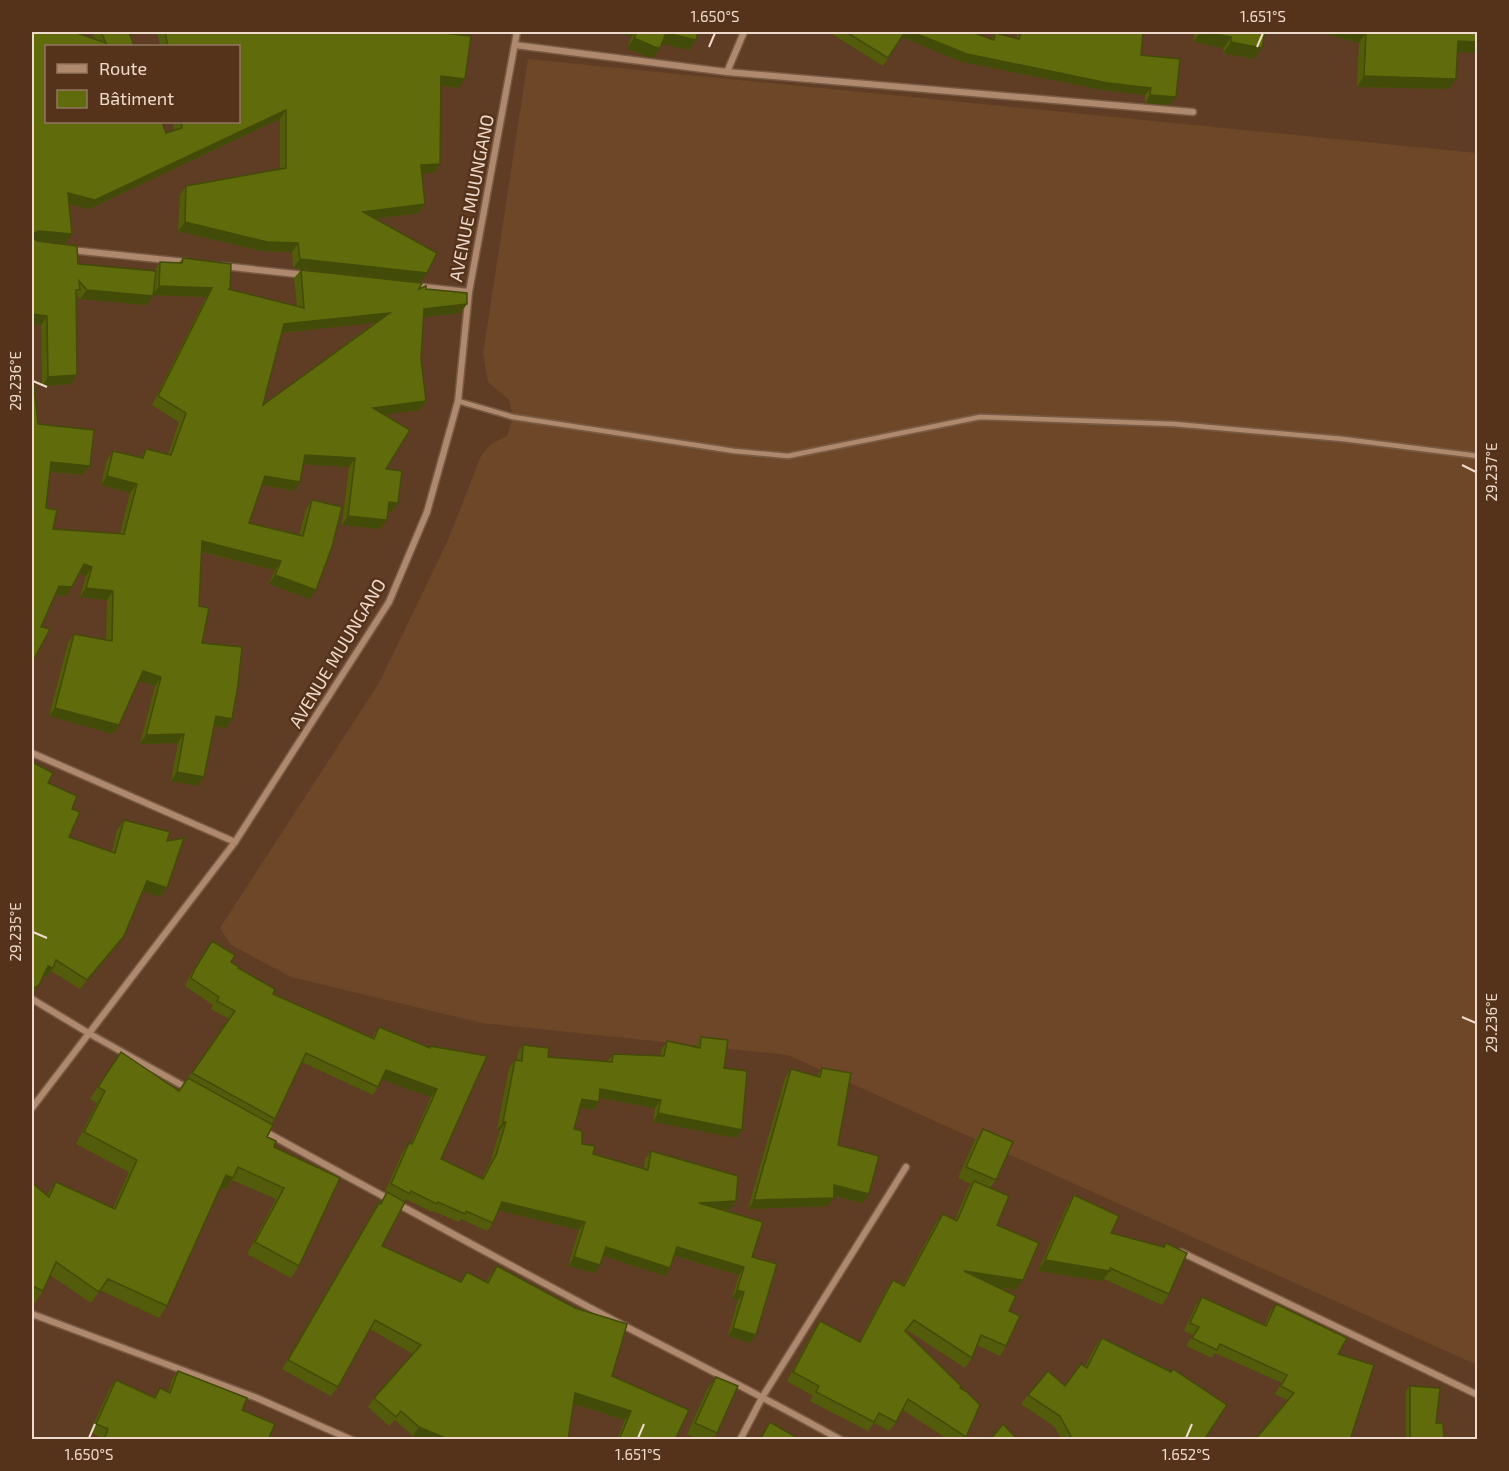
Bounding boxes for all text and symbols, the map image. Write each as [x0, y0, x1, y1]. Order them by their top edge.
text: 1.650°S [691, 7, 739, 25]
text: 1.651°S [1240, 7, 1286, 25]
legend [45, 45, 240, 123]
text: Route [99, 57, 147, 79]
text: Bâtiment [99, 87, 174, 109]
street label: AVENUE MUUNGANO [444, 112, 498, 284]
text: 29.236°E [6, 351, 24, 411]
text: 29.237°E [1482, 443, 1500, 501]
street label: AVENUE MUUNGANO [284, 574, 390, 732]
text: 29.235°E [6, 902, 24, 962]
text: 29.236°E [1482, 993, 1500, 1053]
text: 1.650°S [65, 1445, 113, 1463]
text: 1.651°S [615, 1445, 661, 1463]
text: 1.652°S [1162, 1445, 1210, 1463]

